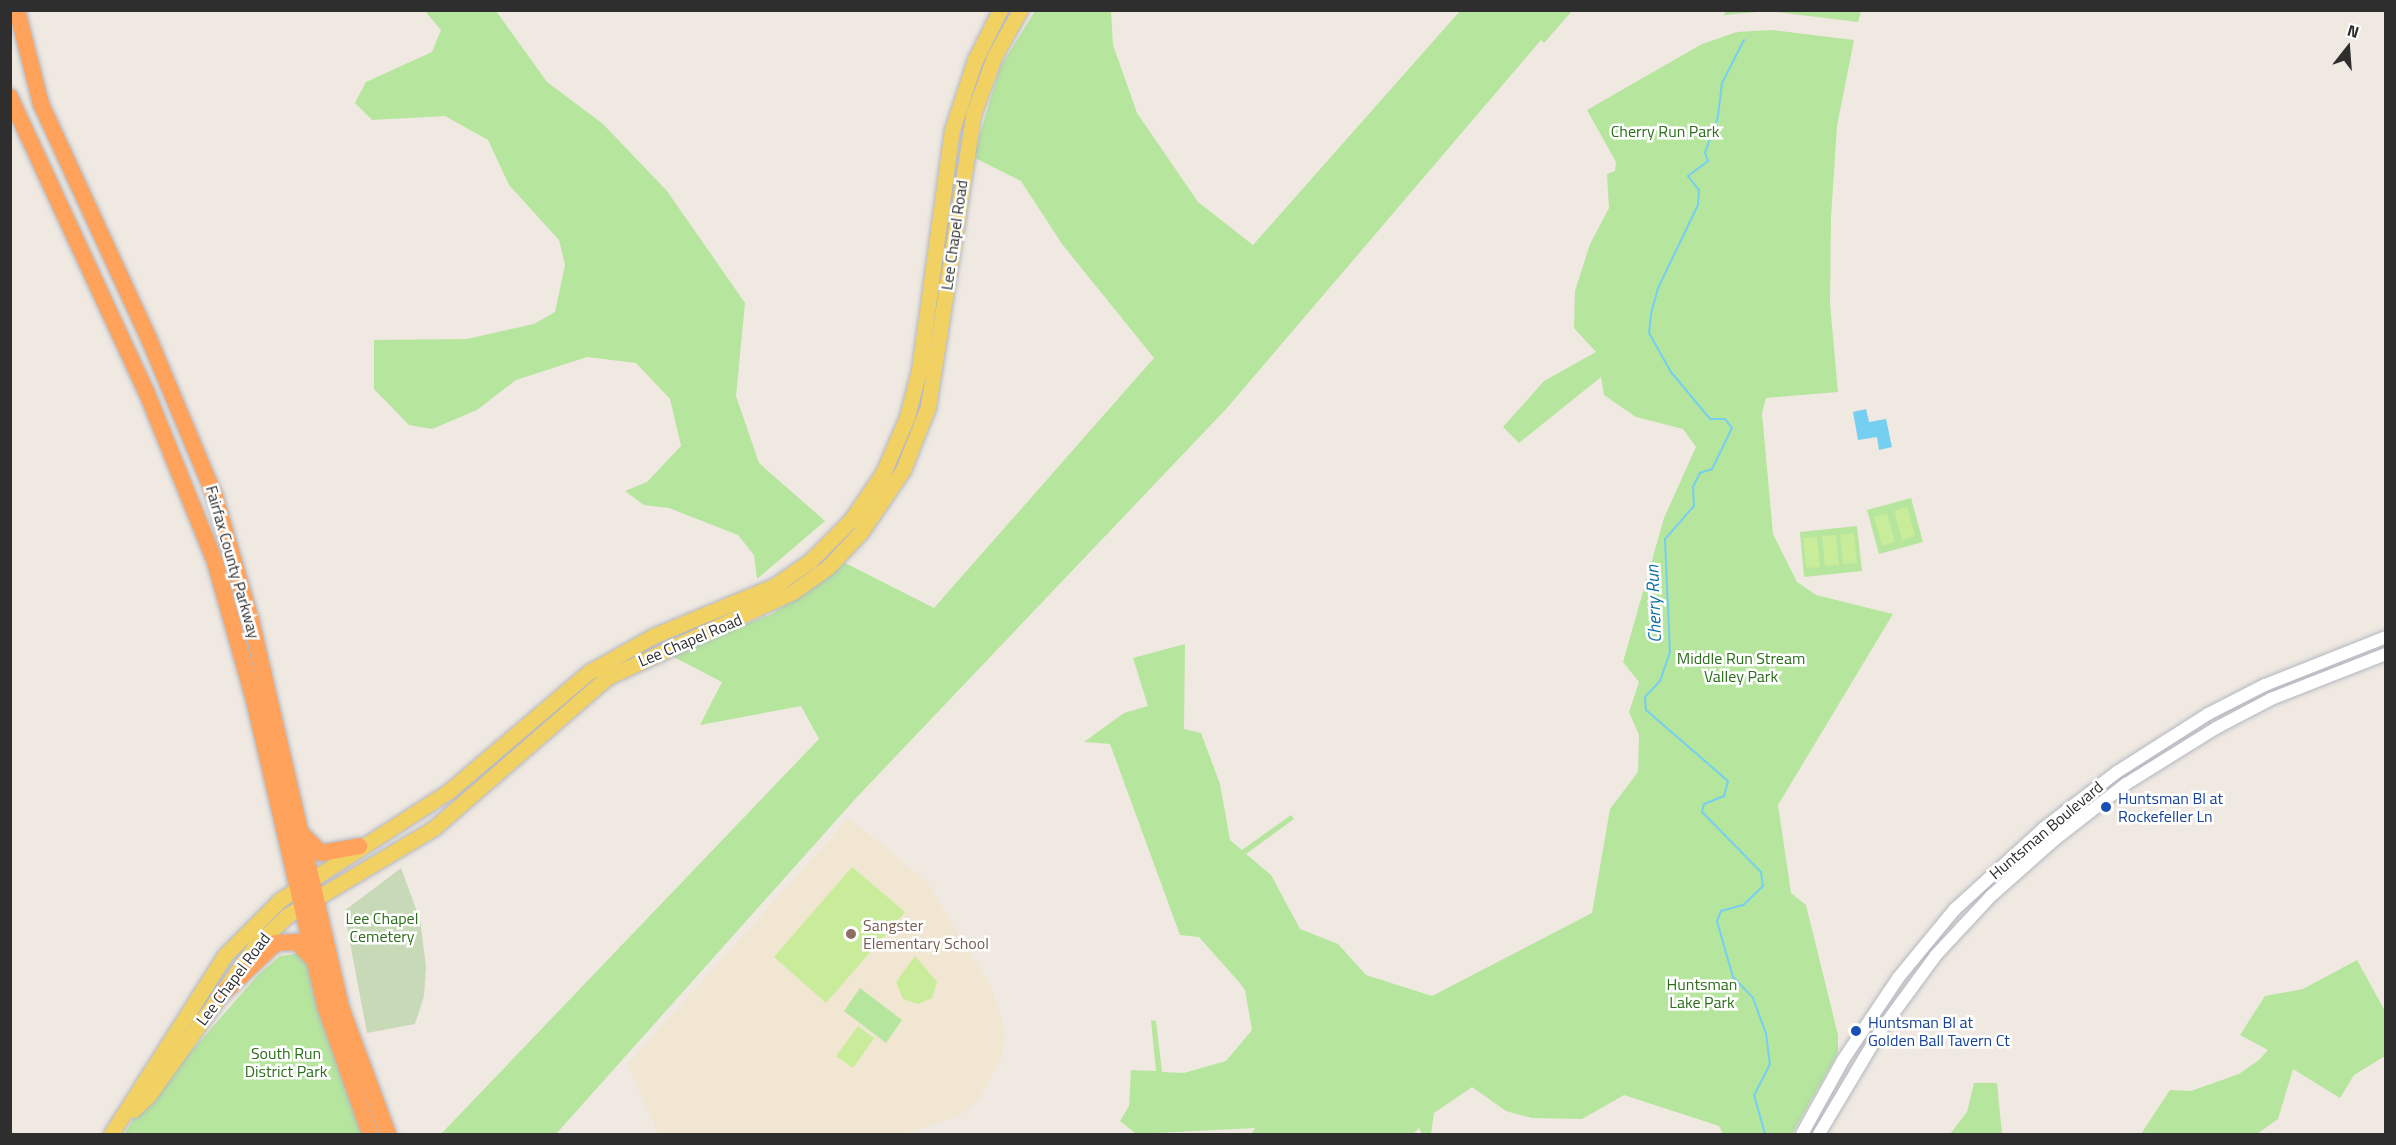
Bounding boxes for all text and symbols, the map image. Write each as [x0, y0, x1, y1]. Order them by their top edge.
north arrow [2318, 18, 2378, 78]
text: N [2344, 18, 2362, 44]
park label: Cherry Run Park [1611, 121, 1719, 141]
street label: Lee Chapel Road [937, 179, 971, 291]
street label: Fairfax County Parkway [202, 483, 264, 641]
water label: Cherry Run [1642, 565, 1666, 643]
street label: Lee Chapel Road [635, 609, 745, 671]
park label: Middle Run Stream Valley Park [1677, 648, 1805, 686]
street label: Huntsman Boulevard [1985, 777, 2107, 883]
place label: Huntsman Bl at Rockefeller Ln [2118, 788, 2223, 826]
marker: Huntsman Bl at Rockefeller Ln [2099, 800, 2113, 814]
park label: Lee Chapel Cemetery [346, 908, 418, 946]
place label: Sangster Elementary School [863, 915, 989, 953]
marker: Sangster Elementary School [844, 927, 858, 941]
street label: Lee Chapel Road [192, 929, 274, 1029]
park label: Huntsman Lake Park [1667, 974, 1737, 1012]
place label: Huntsman Bl at Golden Ball Tavern Ct [1868, 1012, 2010, 1050]
marker: Huntsman Bl at Golden Ball Tavern Ct [1849, 1024, 1863, 1038]
park label: South Run District Park [245, 1043, 327, 1081]

